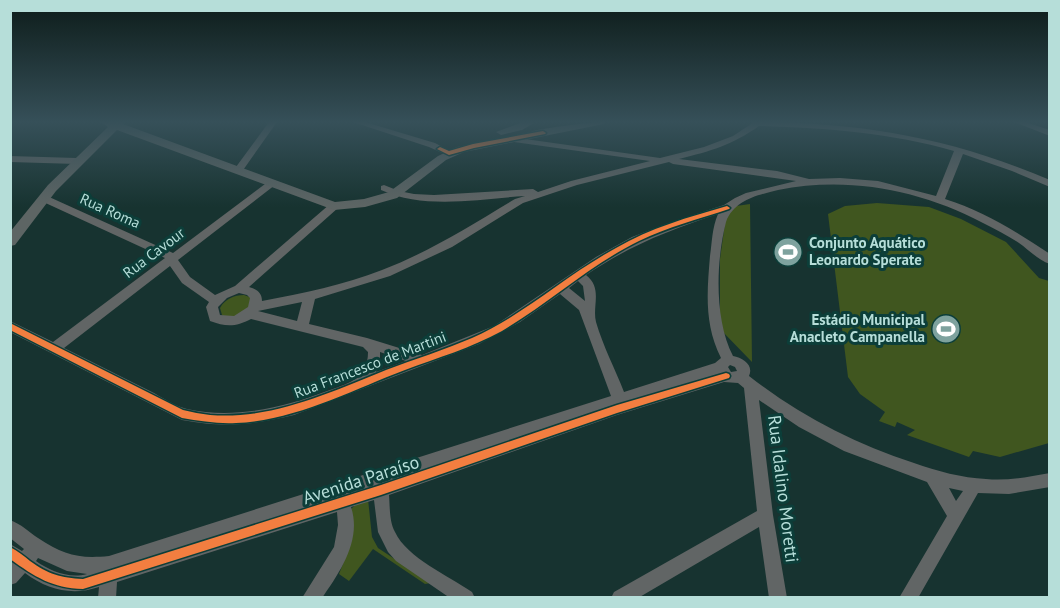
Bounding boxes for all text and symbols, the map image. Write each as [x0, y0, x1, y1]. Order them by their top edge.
street label: Rua Roma [77, 189, 143, 232]
street label: Rua Cavour [119, 223, 188, 282]
place label: Conjunto Aquático Leonardo Sperate [809, 233, 926, 269]
sports icon: Conjunto Aquático Leonardo Sperate [772, 236, 804, 268]
place label: Estádio Municipal Anacleto Campanella [790, 310, 926, 346]
sports icon: Estádio Municipal Anacleto Campanella [930, 313, 962, 345]
street label: Rua Francesco de Martini [291, 327, 449, 402]
street label: Rua Idalino Moretti [763, 414, 804, 564]
street label: Avenida Paraíso [300, 450, 422, 509]

